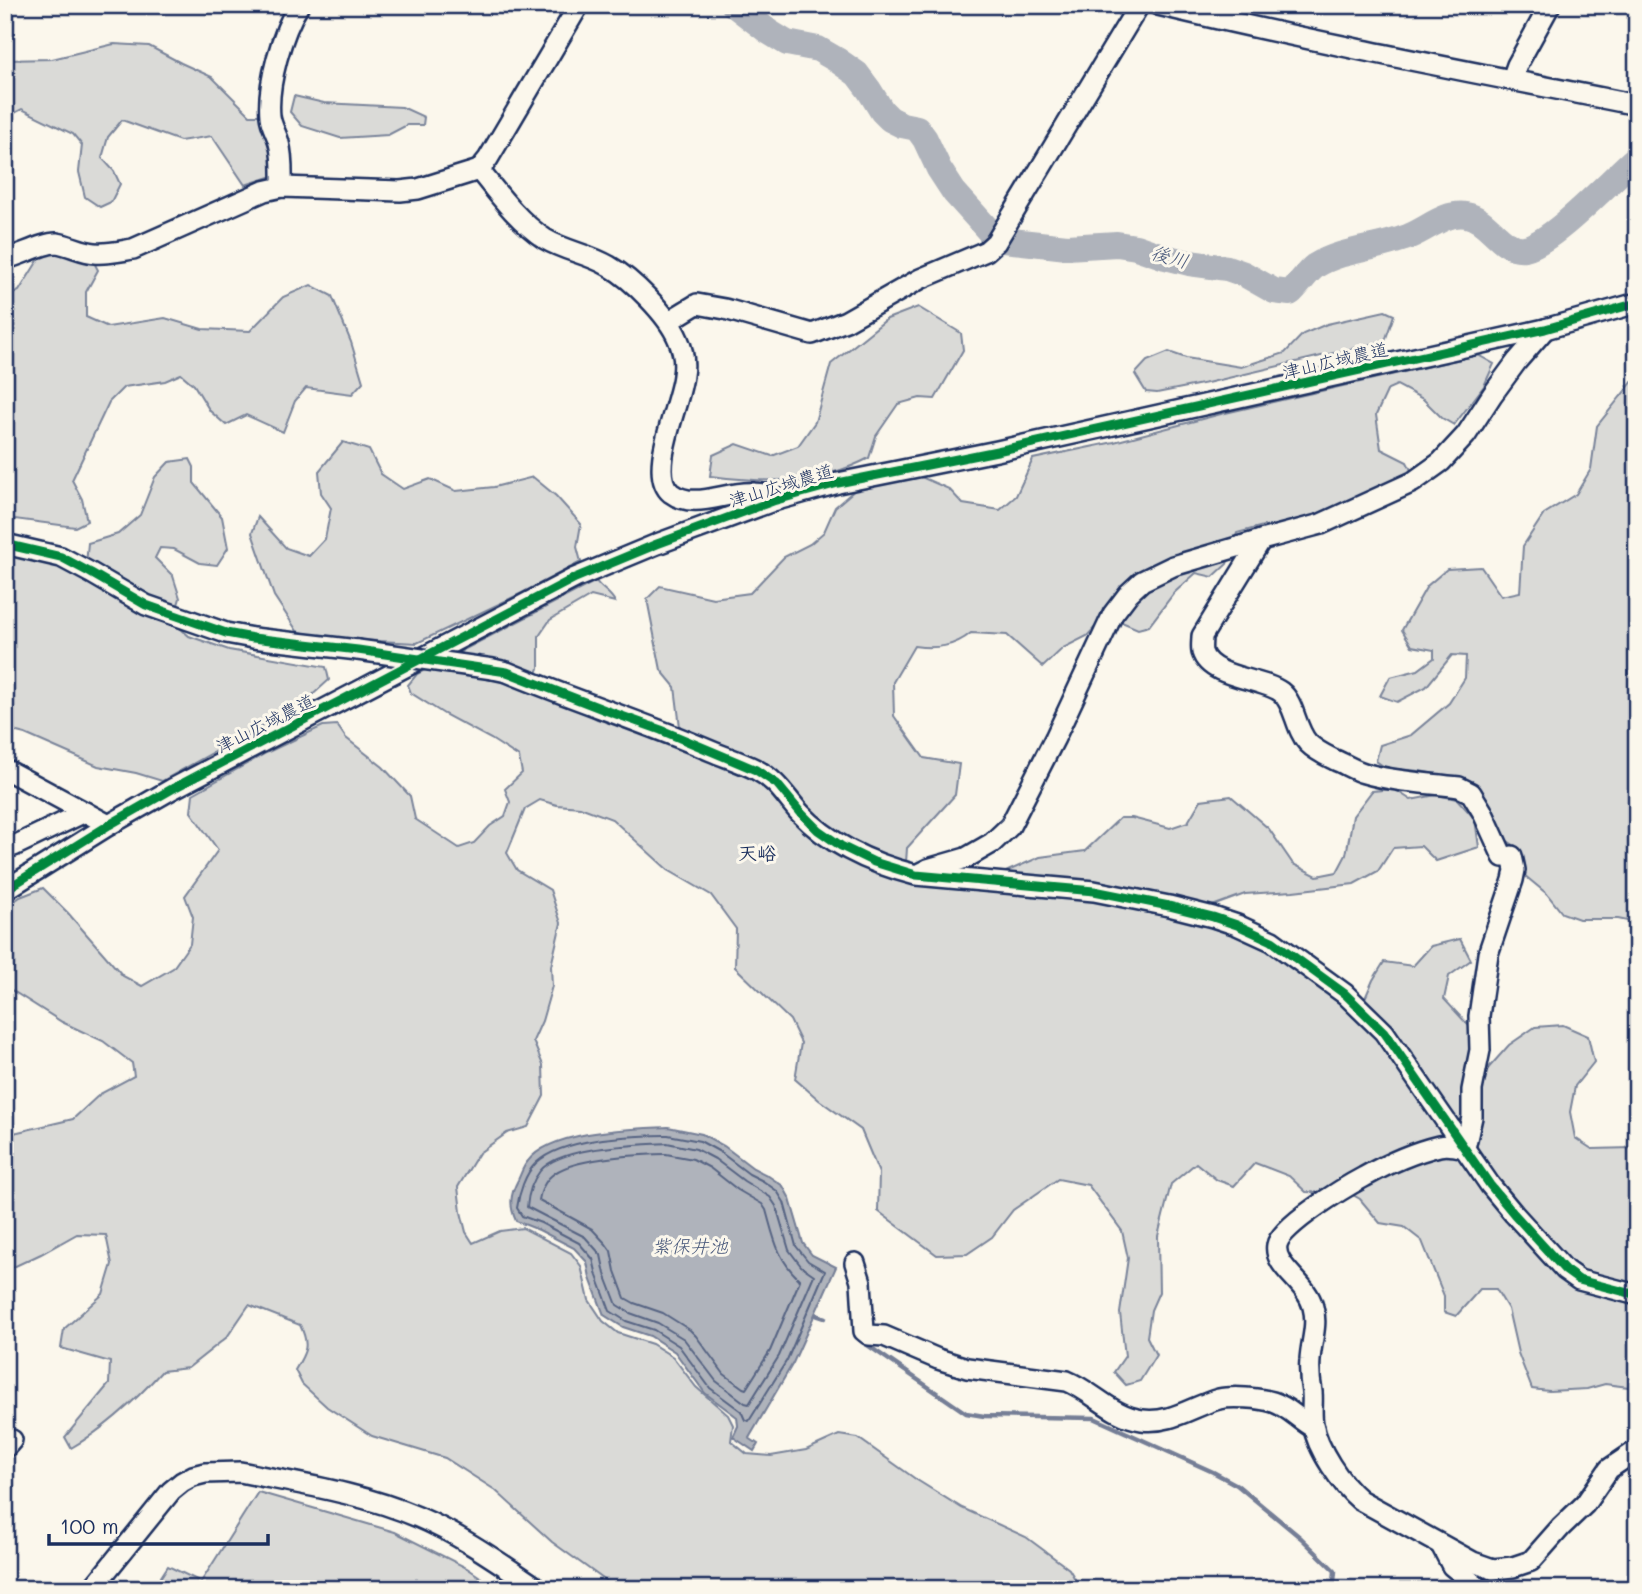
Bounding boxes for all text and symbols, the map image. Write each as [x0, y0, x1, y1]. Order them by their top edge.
water label: 後川 [1148, 239, 1192, 273]
street label: 津山広域農道 [1280, 336, 1390, 384]
street label: 津山広域農道 [726, 458, 836, 512]
street label: 津山広域農道 [211, 688, 319, 758]
district label: 天峪 [738, 840, 776, 865]
water label: 紫保井池 [652, 1233, 729, 1258]
scale bar [49, 1503, 268, 1547]
text: 100 m [60, 1512, 119, 1539]

